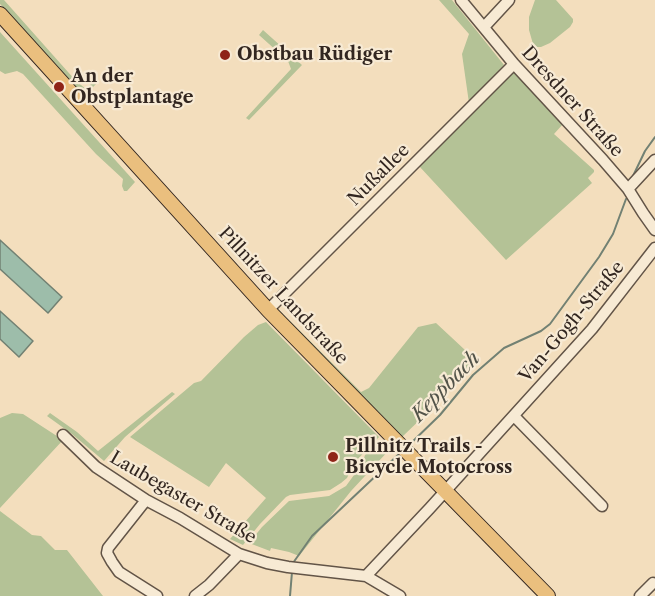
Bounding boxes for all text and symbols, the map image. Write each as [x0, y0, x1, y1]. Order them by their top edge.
street label: Dresdner Straße [517, 42, 627, 162]
place label: Obstbau Rüdiger [237, 44, 392, 66]
marker: Obstbau Rüdiger [218, 48, 232, 62]
place label: An der Obstplantage [71, 66, 193, 109]
marker: An der Obstplantage [52, 80, 66, 94]
street label: Nußallee [344, 140, 414, 210]
street label: Pillnitzer Landstraße [214, 223, 352, 369]
street label: Van-Gogh-Straße [515, 257, 629, 387]
water label: Keppbach [407, 347, 485, 427]
place label: Pillnitz Trails - Bicycle Motocross [345, 436, 512, 478]
street label: Laubegaster Straße [106, 447, 260, 549]
marker: Pillnitz Trails - Bicycle Motocross [326, 450, 340, 464]

